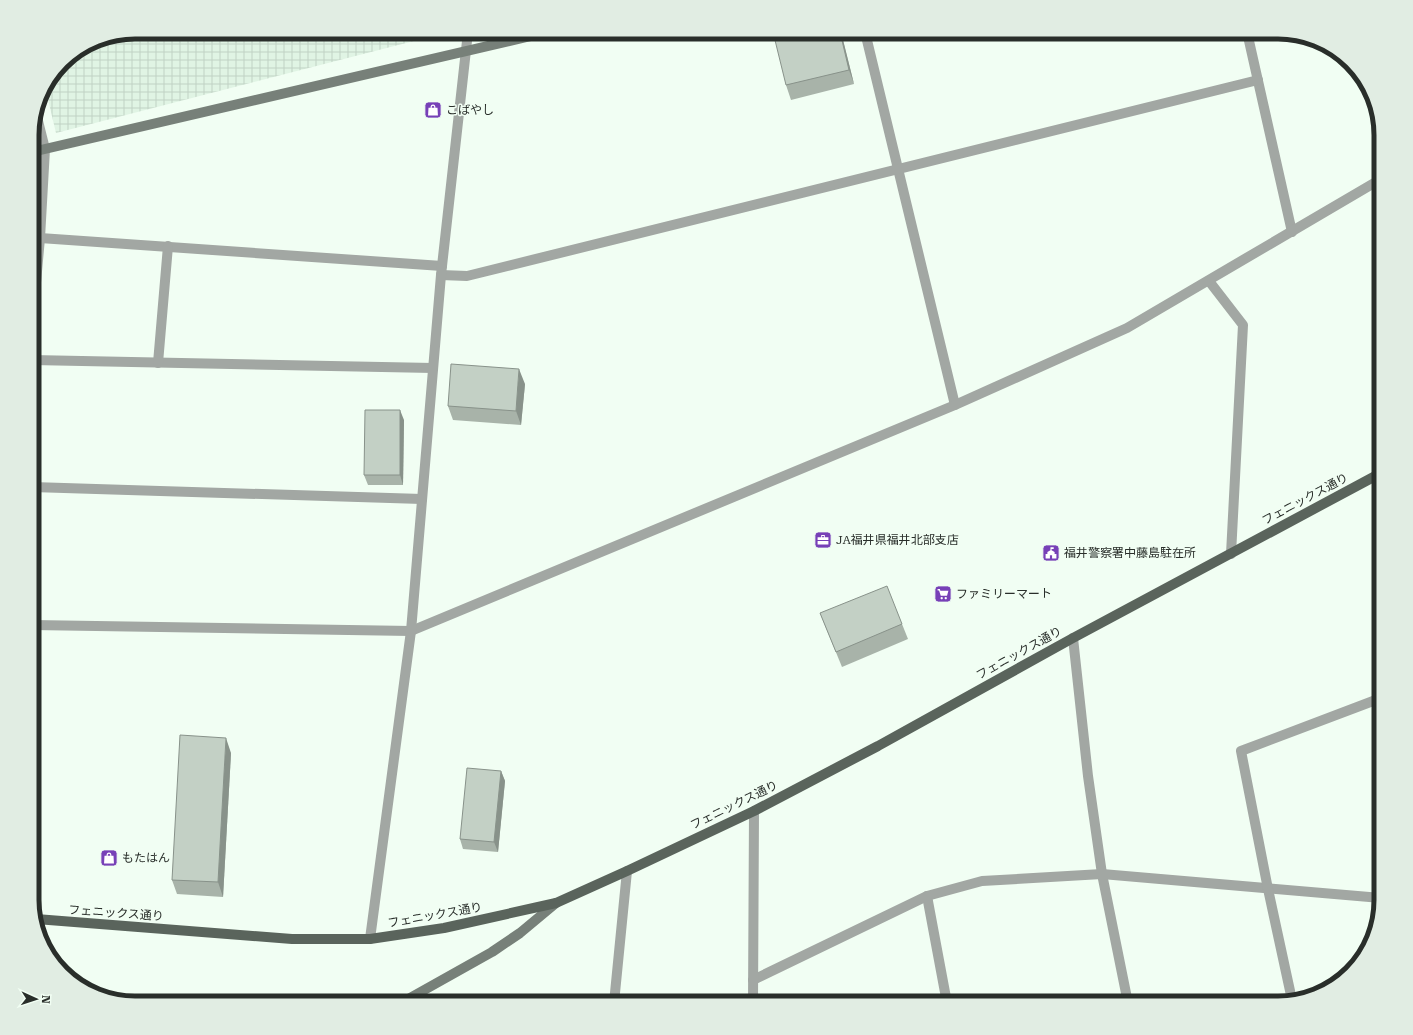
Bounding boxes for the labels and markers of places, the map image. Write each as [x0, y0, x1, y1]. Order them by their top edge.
shop icon: こばやし [423, 100, 443, 120]
place label: こばやし [446, 103, 494, 117]
office icon: JA福井県福井北部支店 [813, 530, 833, 550]
place label: JA福井県福井北部支店 [836, 533, 959, 547]
public building icon: 福井警察署中藤島駐在所 [1041, 543, 1061, 563]
place label: 福井警察署中藤島駐在所 [1064, 546, 1196, 560]
supermarket icon: ファミリーマート [933, 584, 953, 604]
place label: ファミリーマート [956, 587, 1052, 601]
shop icon: もたはん [99, 848, 119, 868]
place label: もたはん [122, 851, 170, 865]

